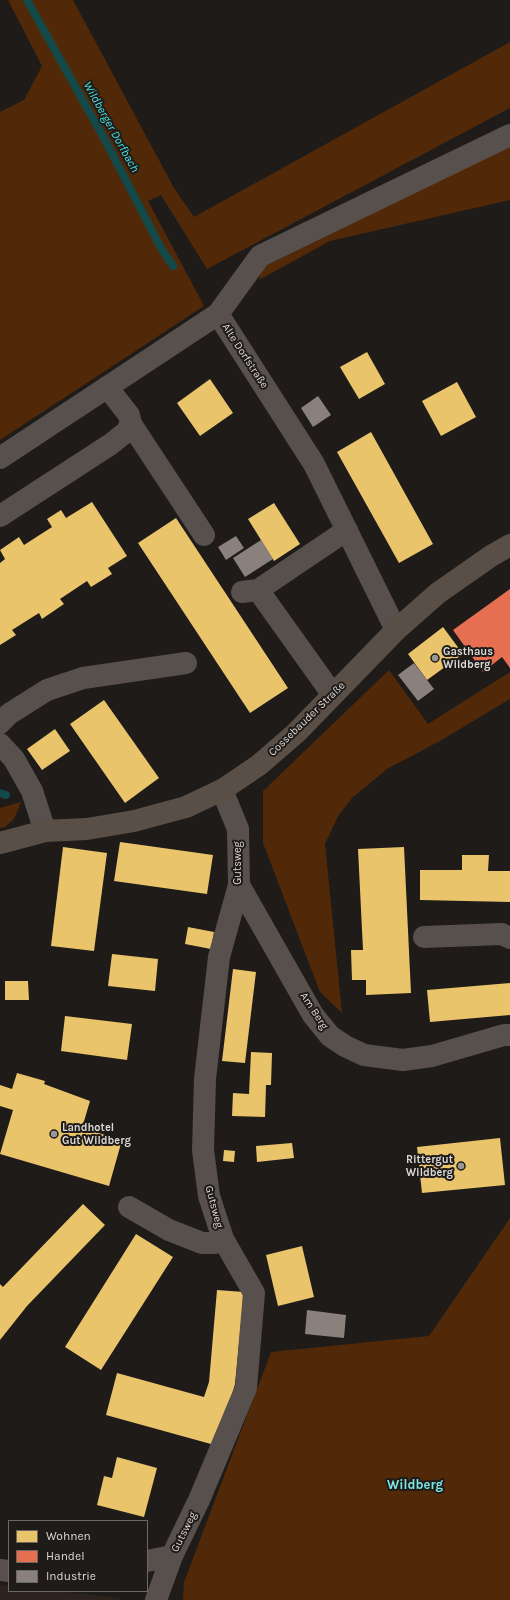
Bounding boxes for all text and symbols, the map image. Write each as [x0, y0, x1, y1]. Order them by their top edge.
water label: Wildberger Dorfbach [80, 79, 142, 175]
street label: Alte Dorfstraße [219, 321, 271, 391]
place label: Gasthaus Wildberg [443, 645, 493, 671]
marker: Gasthaus Wildberg [430, 653, 440, 663]
street label: Cossebauder Straße [266, 679, 348, 759]
street label: Gutsweg [231, 841, 245, 885]
street label: Am Berg [297, 990, 331, 1032]
place label: Landhotel Gut Wildberg [62, 1121, 131, 1147]
marker: Landhotel Gut Wildberg [49, 1129, 59, 1139]
place label: Rittergut Wildberg [406, 1153, 453, 1179]
marker: Rittergut Wildberg [456, 1161, 466, 1171]
street label: Gutsweg [202, 1184, 226, 1230]
district label: Wildberg [387, 1477, 443, 1493]
street label: Gutsweg [168, 1510, 200, 1554]
legend [8, 1520, 148, 1592]
text: Wohnen [46, 1529, 91, 1543]
text: Handel [46, 1549, 85, 1563]
text: Industrie [46, 1569, 96, 1583]

